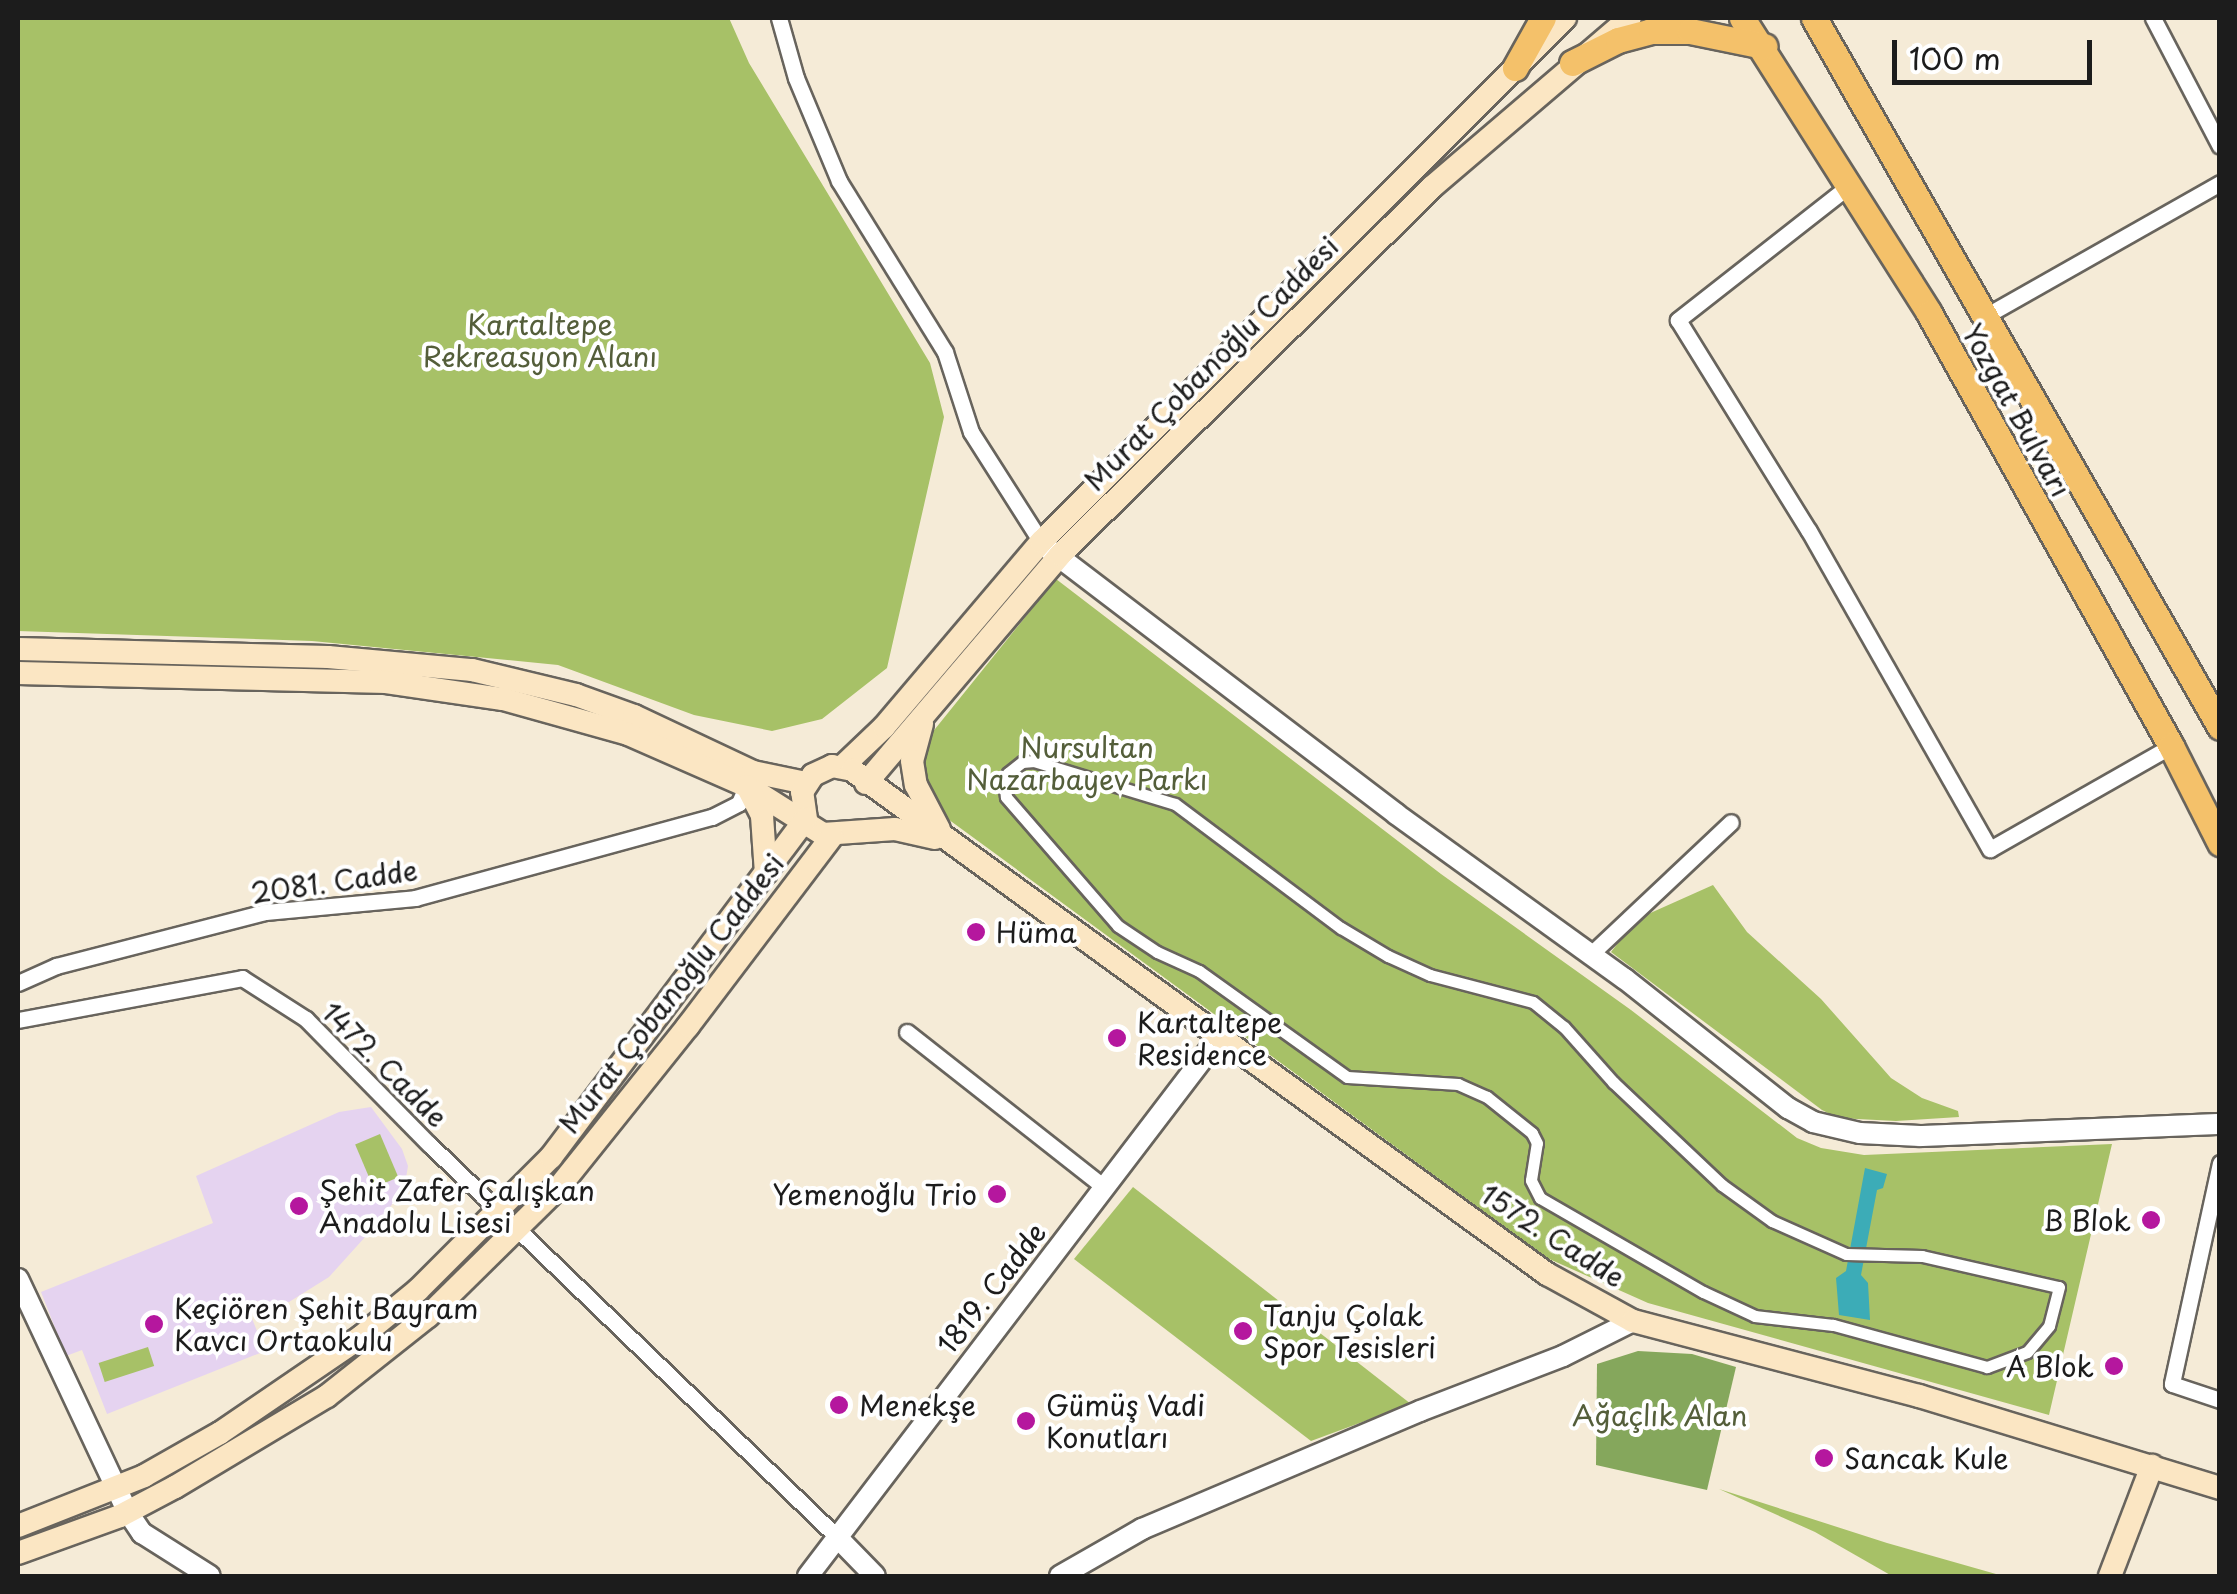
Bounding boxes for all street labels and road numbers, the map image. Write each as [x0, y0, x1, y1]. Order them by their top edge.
street label: Murat Çobanoğlu Caddesi [1076, 228, 1346, 498]
street label: Yozgat Bulvarı [1955, 317, 2079, 503]
street label: Murat Çobanoğlu Caddesi [550, 845, 792, 1141]
street label: 2081. Cadde [247, 852, 421, 910]
street label: 1472. Cadde [314, 993, 456, 1135]
street label: 1572. Cadde [1474, 1176, 1632, 1294]
street label: 1819. Cadde [929, 1216, 1053, 1360]

